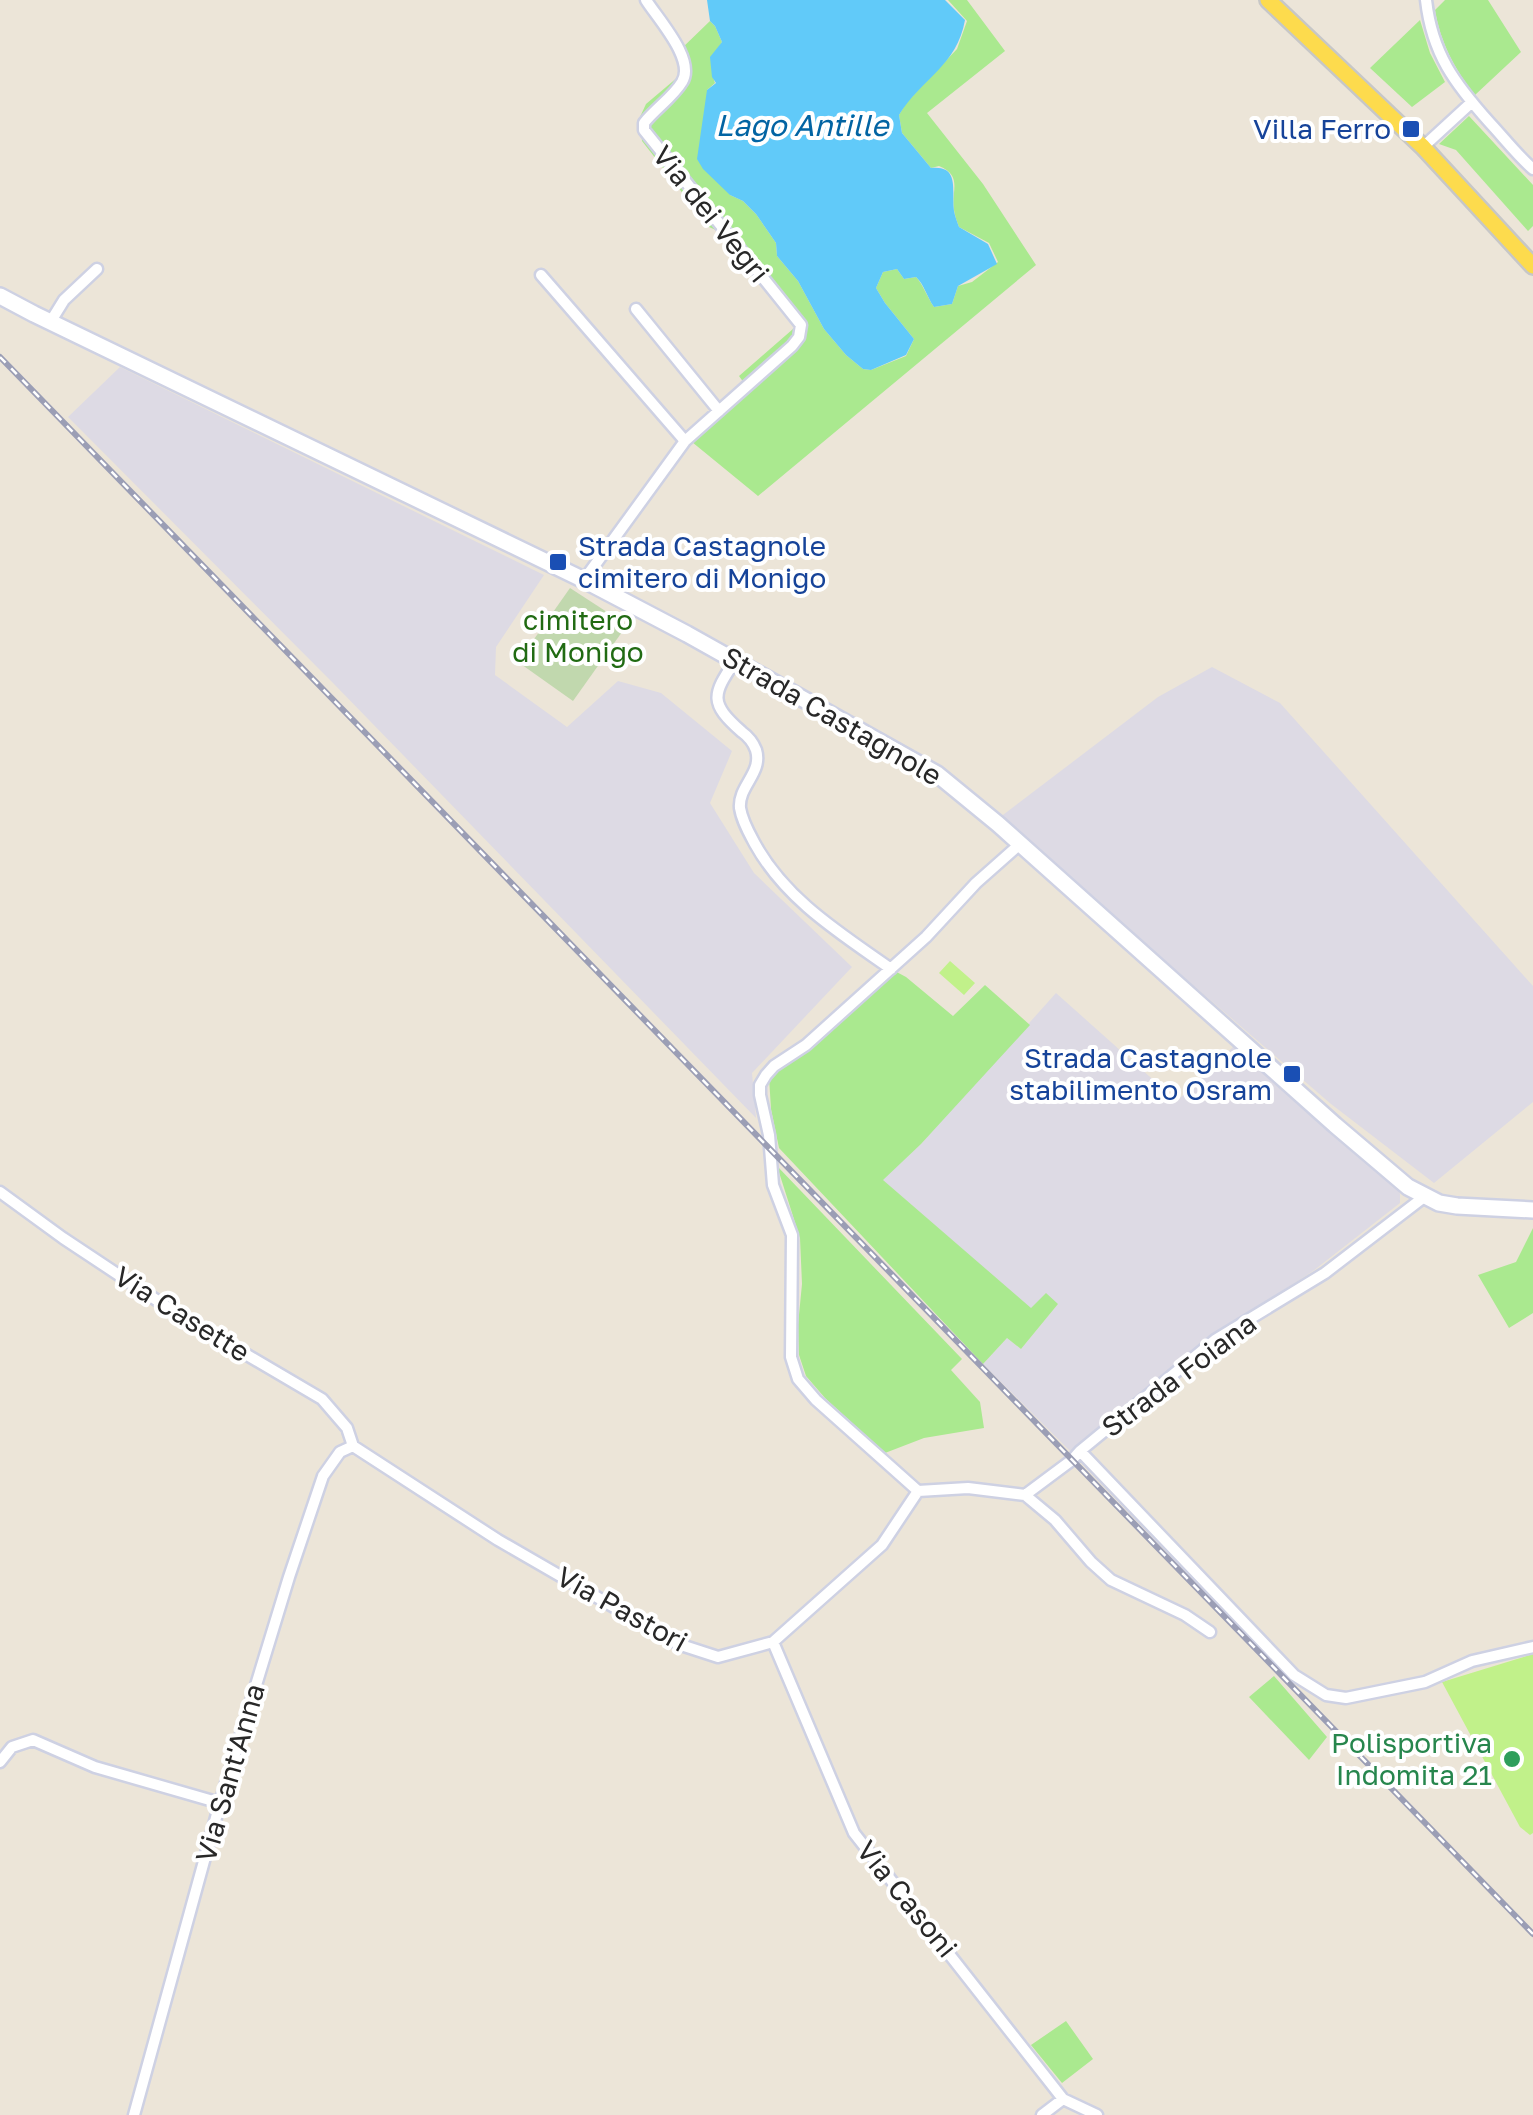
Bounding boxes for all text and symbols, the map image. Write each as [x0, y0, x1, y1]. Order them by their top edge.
water label: Lago Antille [716, 107, 891, 143]
place label: Villa Ferro [1253, 112, 1391, 145]
marker: Villa Ferro [1400, 118, 1422, 140]
street label: Via dei Vegri [646, 139, 776, 289]
place label: Strada Castagnole cimitero di Monigo [578, 529, 826, 594]
marker: Strada Castagnole cimitero di Monigo [547, 551, 569, 573]
park label: cimitero di Monigo [512, 603, 644, 668]
street label: Strada Castagnole [717, 639, 948, 792]
place label: Strada Castagnole stabilimento Osram [1009, 1041, 1272, 1106]
marker: Strada Castagnole stabilimento Osram [1281, 1063, 1303, 1085]
street label: Via Casette [108, 1259, 256, 1368]
street label: Strada Foiana [1095, 1306, 1262, 1443]
street label: Via Pastori [551, 1559, 693, 1658]
street label: Via Sant'Anna [188, 1680, 271, 1866]
place label: Polisportiva Indomita 21 [1331, 1726, 1492, 1791]
marker: Polisportiva Indomita 21 [1501, 1748, 1523, 1770]
street label: Via Casoni [850, 1834, 964, 1964]

